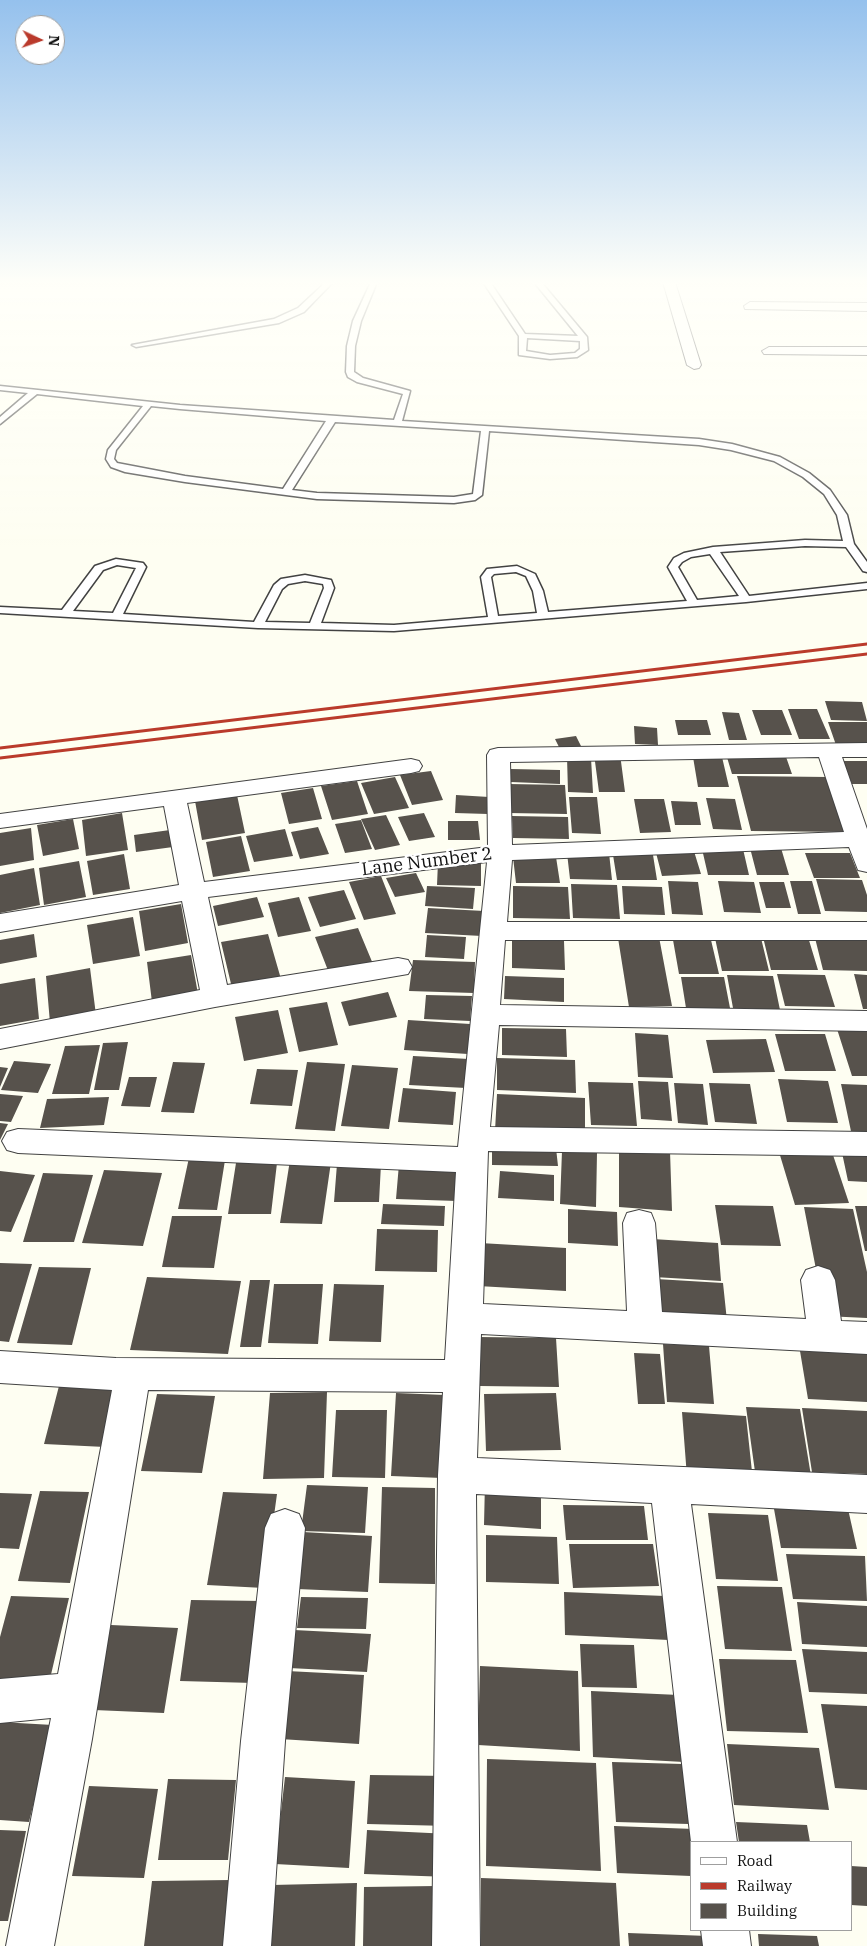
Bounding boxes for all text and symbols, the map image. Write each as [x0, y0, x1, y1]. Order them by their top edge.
north arrow [15, 15, 65, 65]
text: N [45, 35, 63, 47]
street label: Lane Number 2 [360, 843, 494, 881]
legend [690, 1841, 852, 1931]
text: Road [737, 1851, 773, 1870]
text: Railway [737, 1876, 792, 1895]
text: Building [737, 1901, 797, 1920]

